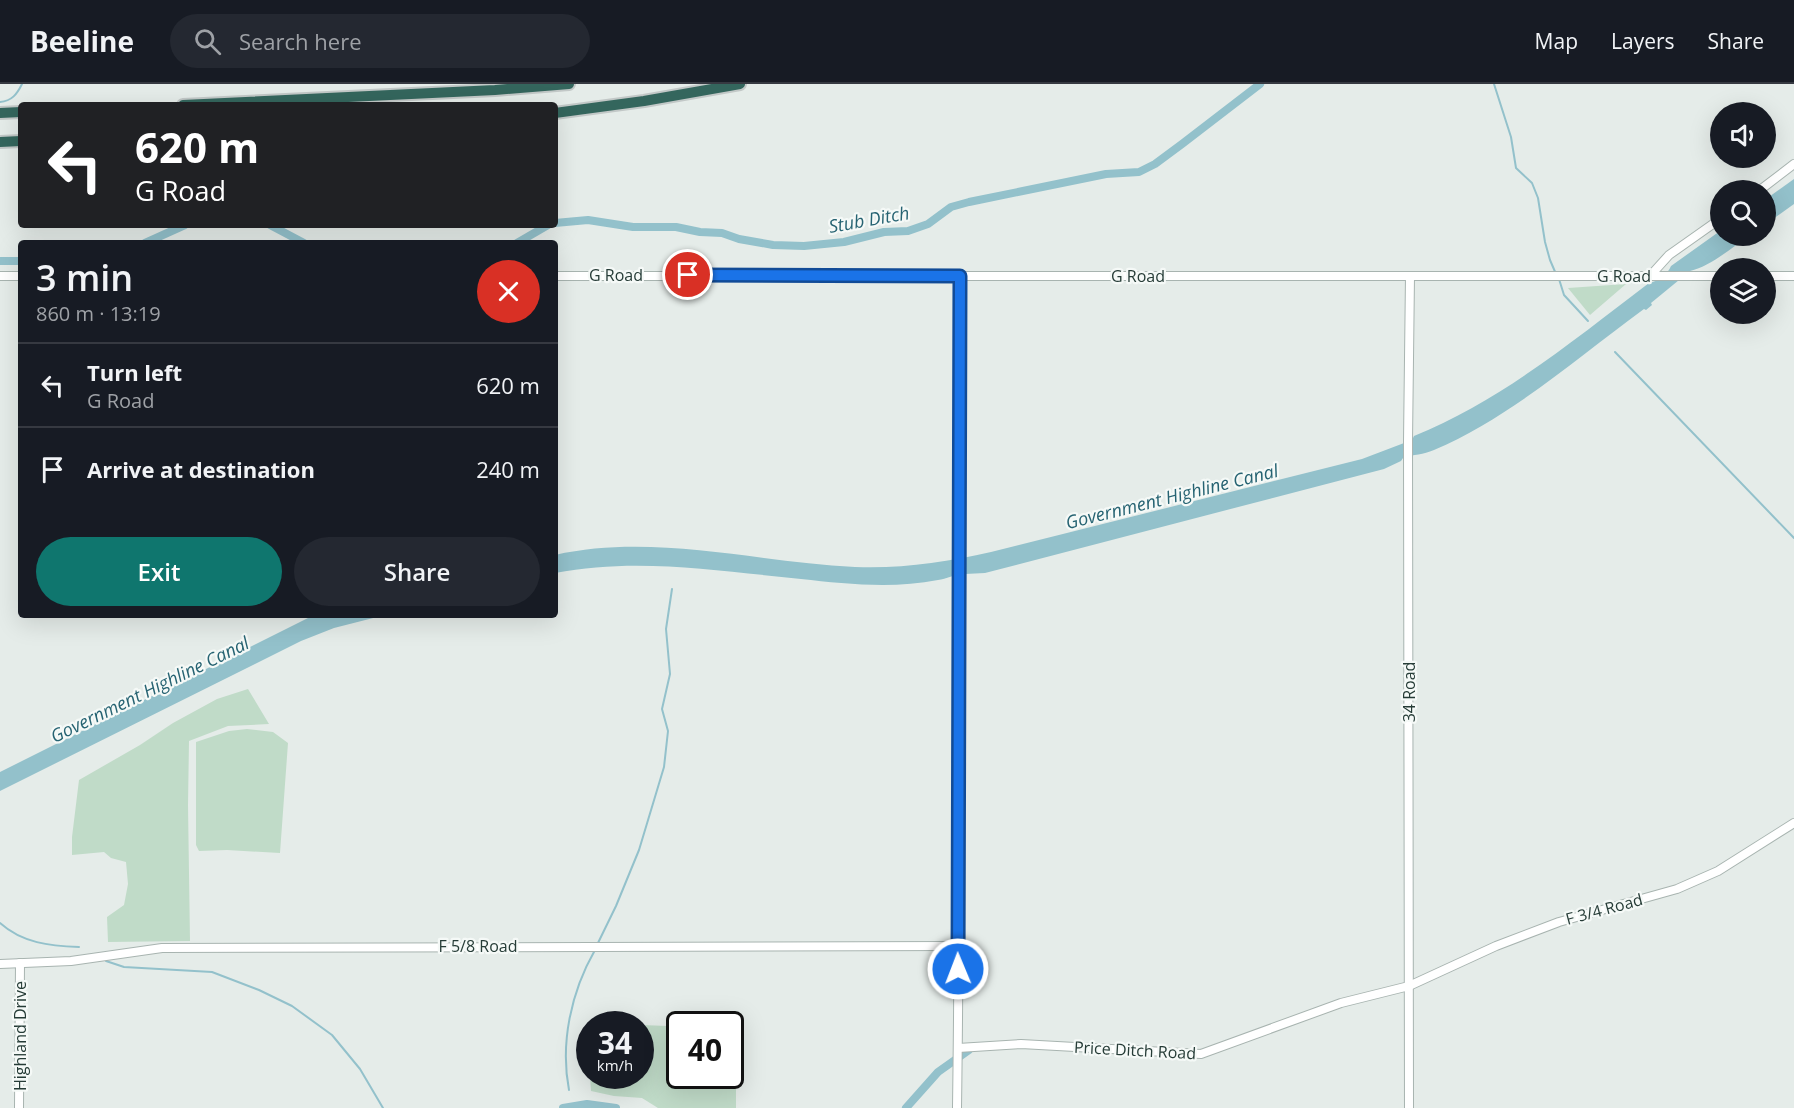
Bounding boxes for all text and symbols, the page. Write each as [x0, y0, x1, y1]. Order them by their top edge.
search box [170, 14, 590, 68]
text: Beeline [30, 22, 134, 60]
icon: search [191, 25, 224, 58]
text: Search here [239, 26, 362, 56]
text: Map [1535, 27, 1578, 55]
text: Layers [1611, 27, 1675, 55]
text: Share [1708, 27, 1764, 55]
map controls [1710, 102, 1776, 324]
button: sound [1710, 102, 1776, 168]
text: 620 m [135, 118, 259, 175]
icon: left [36, 126, 114, 204]
text: G Road [135, 172, 226, 209]
button: search [1710, 180, 1776, 246]
water label: Stub Ditch [827, 200, 911, 238]
pin [662, 249, 713, 300]
text: 3 min [36, 253, 133, 302]
icon: arrive [671, 258, 704, 291]
button: layers [1710, 258, 1776, 324]
button: close [477, 260, 540, 323]
street label: G Road [589, 264, 643, 286]
street label: G Road [1111, 265, 1165, 287]
street label: G Road [1597, 265, 1651, 287]
text: 860 m · 13:19 [36, 300, 161, 327]
text: Turn left [87, 357, 182, 387]
icon: left [36, 369, 69, 402]
text: 620 m [476, 370, 540, 400]
text: G Road [87, 387, 154, 414]
icon: arrive [36, 453, 69, 486]
text: Arrive at destination [87, 454, 315, 484]
text: 240 m [476, 454, 540, 484]
water label: Government Highline Canal [1063, 458, 1281, 534]
button: Exit [36, 537, 282, 606]
button: Share [294, 537, 540, 606]
water label: Government Highline Canal [46, 630, 253, 748]
street label: 34 Road [1398, 662, 1420, 722]
street label: F 3/4 Road [1563, 888, 1645, 930]
street label: F 5/8 Road [439, 935, 517, 957]
position arrow [926, 937, 990, 1001]
street label: Highland Drive [9, 981, 31, 1091]
speed limit sign: 40 [666, 1011, 744, 1089]
text: 34 [598, 1022, 632, 1063]
street label: Price Ditch Road [1073, 1036, 1197, 1064]
text: km/h [597, 1055, 633, 1075]

